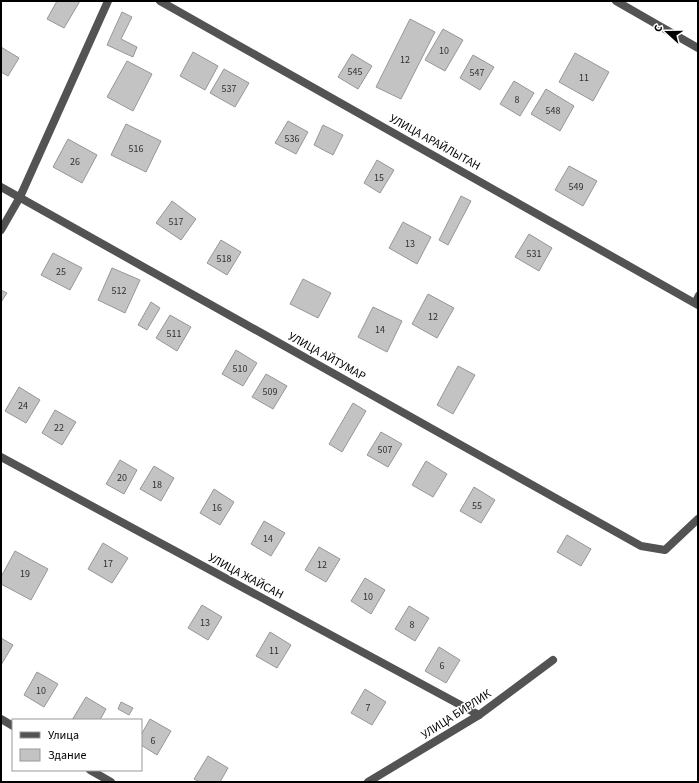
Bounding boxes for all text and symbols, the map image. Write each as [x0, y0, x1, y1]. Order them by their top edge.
north arrow [647, 12, 687, 52]
text: С [650, 22, 666, 34]
house number: 10 [439, 44, 449, 58]
house number: 12 [400, 53, 410, 67]
house number: 545 [348, 65, 362, 79]
house number: 547 [470, 66, 484, 80]
house number: 11 [579, 71, 589, 85]
house number: 537 [222, 82, 236, 96]
house number: 8 [515, 93, 520, 107]
house number: 548 [546, 104, 560, 118]
street label: УЛИЦА АРАЙЛЫТАН [386, 110, 484, 175]
house number: 536 [285, 132, 299, 146]
house number: 516 [129, 142, 143, 156]
house number: 26 [70, 155, 80, 169]
house number: 15 [374, 171, 384, 185]
house number: 549 [569, 180, 583, 194]
house number: 517 [169, 215, 183, 229]
house number: 13 [405, 237, 415, 251]
house number: 531 [527, 247, 541, 261]
house number: 518 [217, 252, 231, 266]
house number: 25 [56, 265, 66, 279]
house number: 512 [112, 284, 126, 298]
house number: 12 [428, 310, 438, 324]
house number: 14 [375, 323, 385, 337]
house number: 511 [167, 327, 181, 341]
street label: УЛИЦА АЙТУМАР [285, 328, 369, 385]
house number: 510 [233, 362, 247, 376]
house number: 509 [263, 385, 277, 399]
house number: 24 [18, 399, 28, 413]
house number: 22 [54, 421, 64, 435]
house number: 507 [378, 443, 392, 457]
house number: 20 [117, 471, 127, 485]
house number: 18 [152, 478, 162, 492]
house number: 55 [472, 499, 482, 513]
house number: 16 [212, 501, 222, 515]
house number: 14 [263, 532, 273, 546]
street label: УЛИЦА ЖАЙСАН [205, 549, 286, 603]
house number: 17 [103, 557, 113, 571]
house number: 12 [317, 558, 327, 572]
house number: 19 [20, 567, 30, 581]
house number: 10 [363, 590, 373, 604]
house number: 13 [200, 616, 210, 630]
house number: 8 [410, 618, 415, 632]
house number: 11 [269, 644, 279, 658]
house number: 6 [440, 659, 445, 673]
house number: 10 [36, 684, 46, 698]
street label: УЛИЦА БИРЛИК [418, 685, 495, 743]
house number: 7 [366, 701, 371, 715]
legend [12, 719, 142, 771]
text: Улица [48, 727, 79, 744]
house number: 6 [151, 734, 156, 748]
text: Здание [48, 747, 87, 764]

